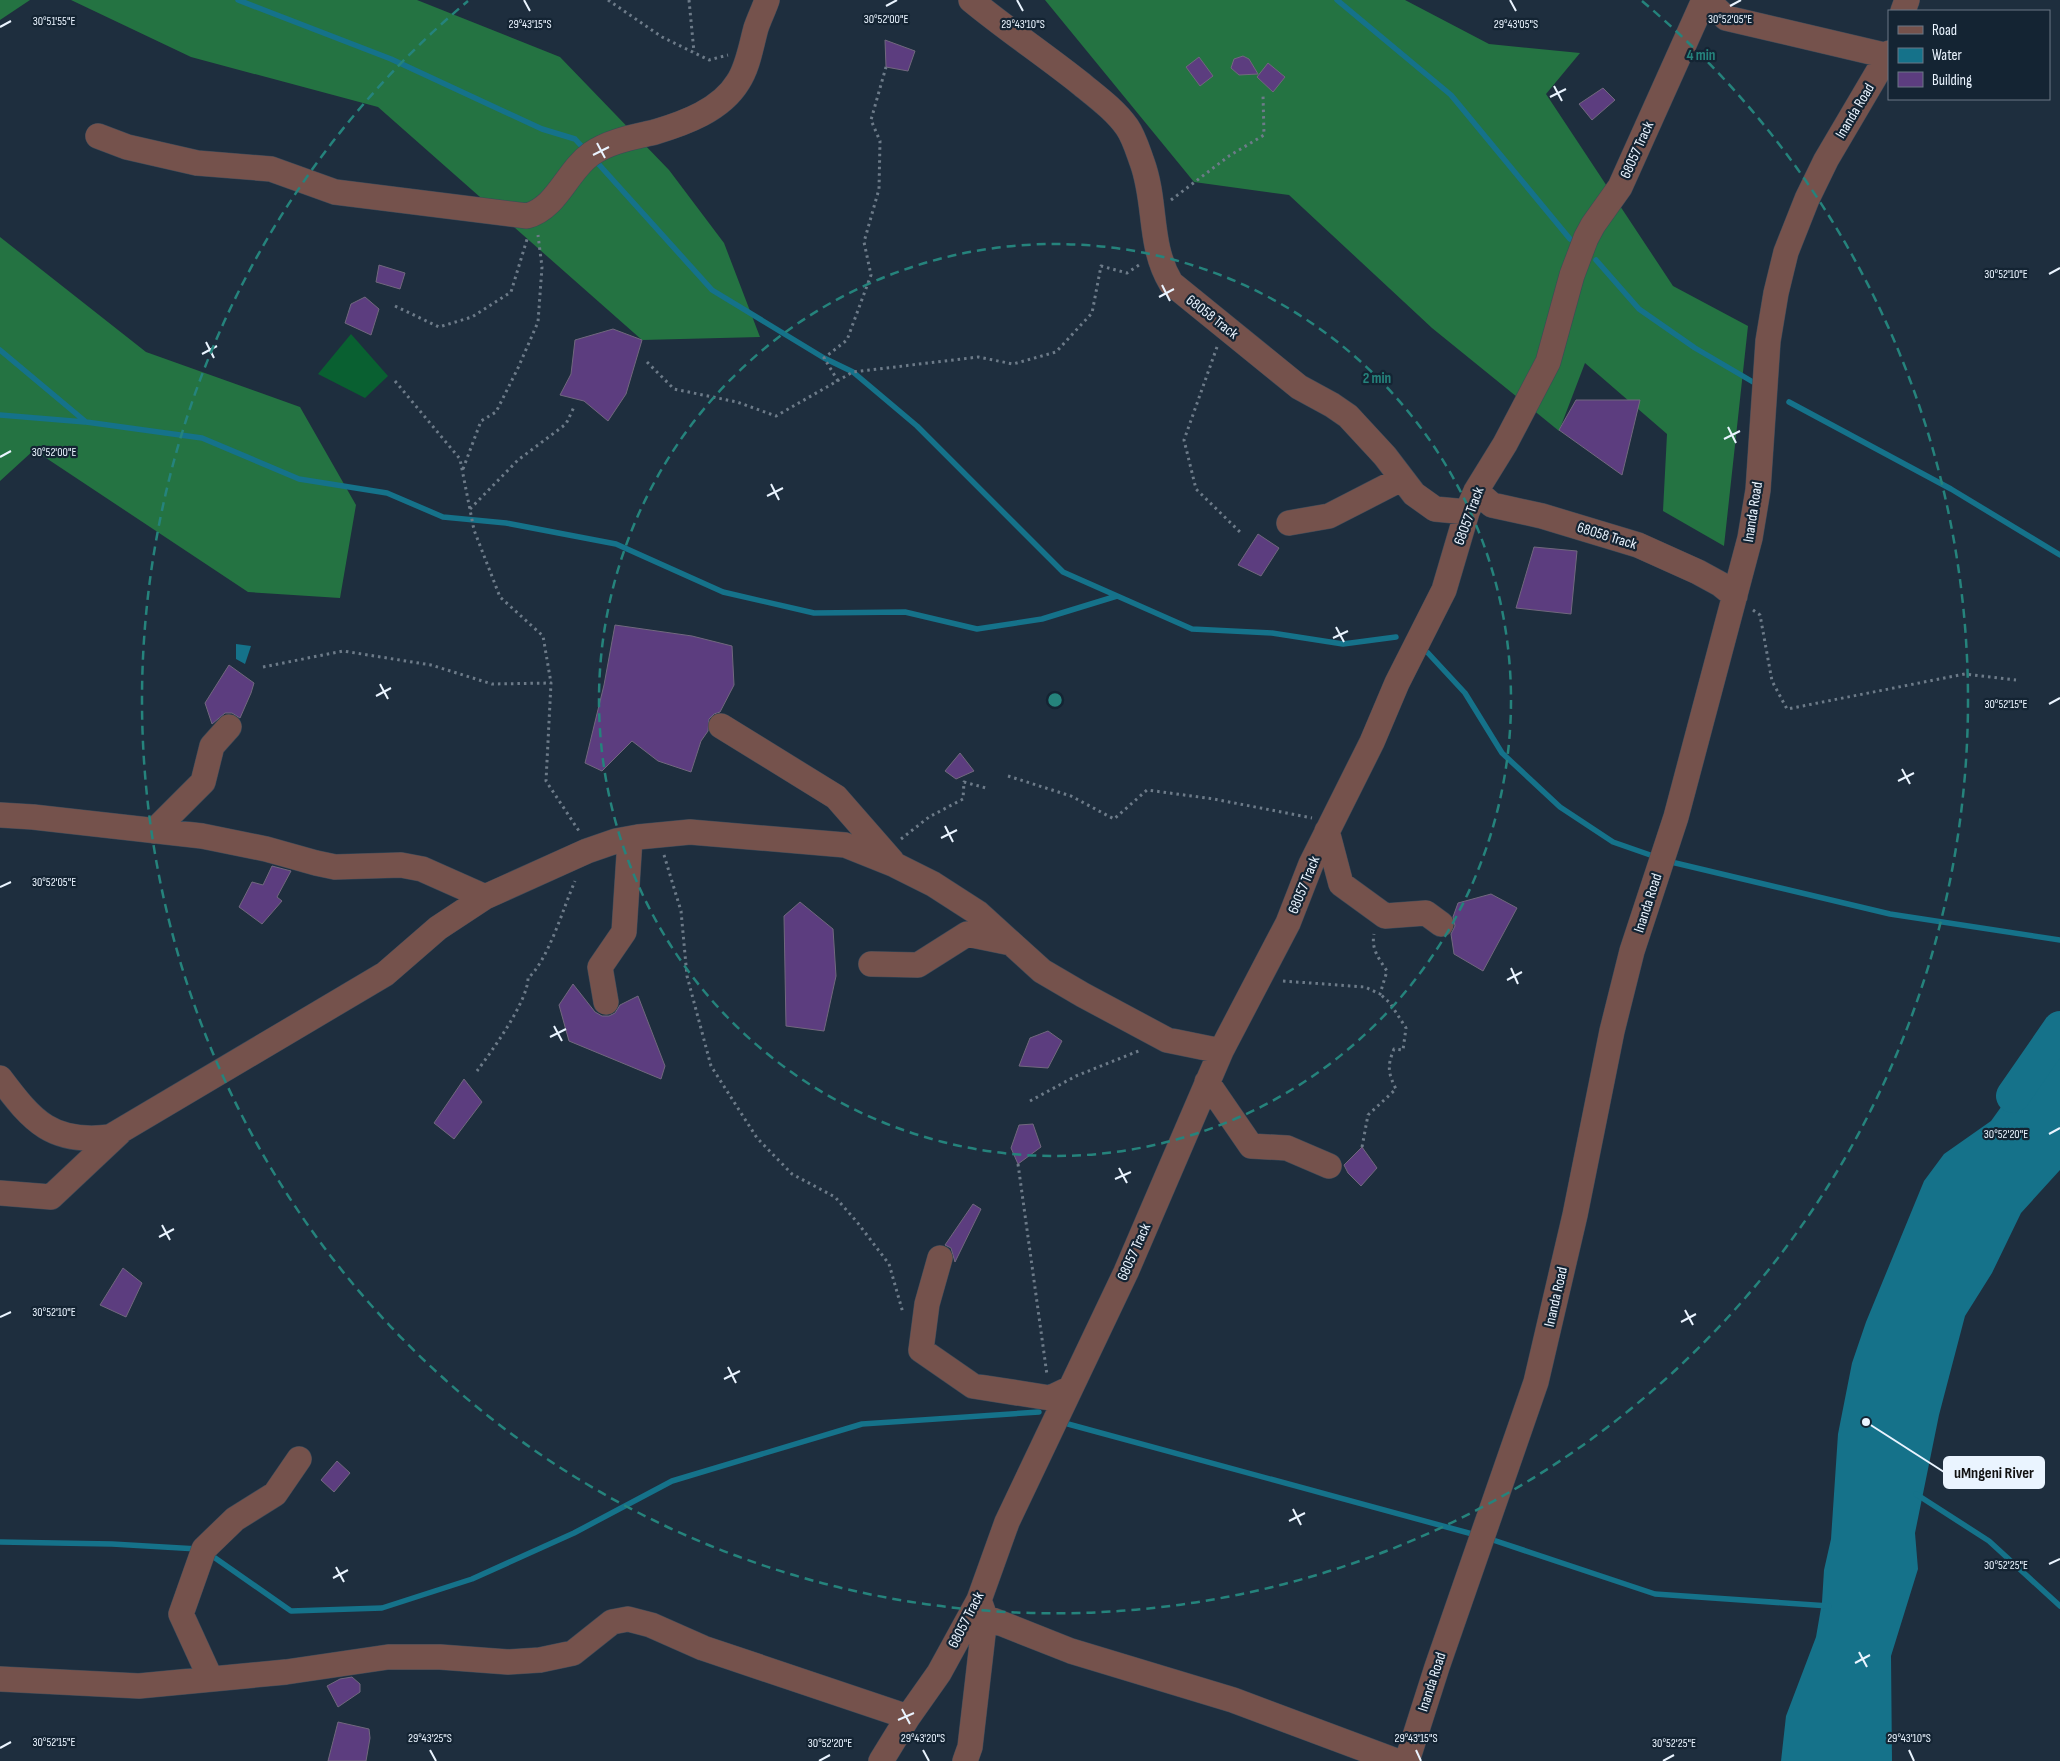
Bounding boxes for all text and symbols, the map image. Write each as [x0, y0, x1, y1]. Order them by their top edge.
legend [1888, 10, 2050, 100]
text: 30°52'00"E [864, 12, 908, 27]
text: 30°52'05"E [1708, 12, 1752, 27]
text: 30°51'55"E [33, 14, 75, 29]
text: 29°43'15"S [508, 17, 552, 32]
text: 29°43'10"S [1001, 17, 1045, 32]
text: 29°43'05"S [1494, 17, 1538, 32]
text: Road [1932, 21, 1957, 40]
text: 4 min [1687, 46, 1715, 65]
text: Water [1932, 46, 1963, 65]
text: Building [1932, 71, 1972, 90]
street label: Inanda Road [1831, 80, 1879, 142]
street label: 68057 Track [1616, 118, 1658, 182]
text: 30°52'10"E [1984, 267, 2028, 282]
street label: 68058 Track [1182, 291, 1242, 344]
text: 2 min [1363, 369, 1391, 388]
text: 30°52'00"E [32, 445, 76, 460]
street label: Inanda Road [1739, 480, 1767, 544]
street label: 68057 Track [1450, 484, 1488, 548]
street label: 68058 Track [1575, 518, 1639, 554]
centre of rings [1046, 691, 1064, 709]
text: 30°52'15"E [1984, 697, 2028, 712]
street label: 68057 Track [1284, 853, 1324, 917]
street label: Inanda Road [1630, 871, 1666, 935]
text: 30°52'05"E [32, 875, 76, 890]
text: 30°52'20"E [1984, 1127, 2028, 1142]
street label: 68057 Track [1113, 1220, 1155, 1284]
street label: Inanda Road [1540, 1265, 1572, 1329]
text: 30°52'10"E [32, 1305, 76, 1320]
callout: uMngeni River [1944, 1457, 2044, 1488]
text: uMngeni River [1954, 1464, 2034, 1483]
text: 30°52'25"E [1984, 1558, 2028, 1573]
street label: 68057 Track [944, 1588, 988, 1651]
street label: Inanda Road [1414, 1650, 1450, 1714]
text: 29°43'25"S [408, 1731, 452, 1746]
text: 29°43'20"S [901, 1731, 945, 1746]
text: 29°43'15"S [1394, 1731, 1438, 1746]
text: 29°43'10"S [1887, 1731, 1931, 1746]
text: 30°52'15"E [32, 1735, 76, 1750]
text: 30°52'20"E [808, 1736, 852, 1751]
text: 30°52'25"E [1652, 1736, 1696, 1751]

